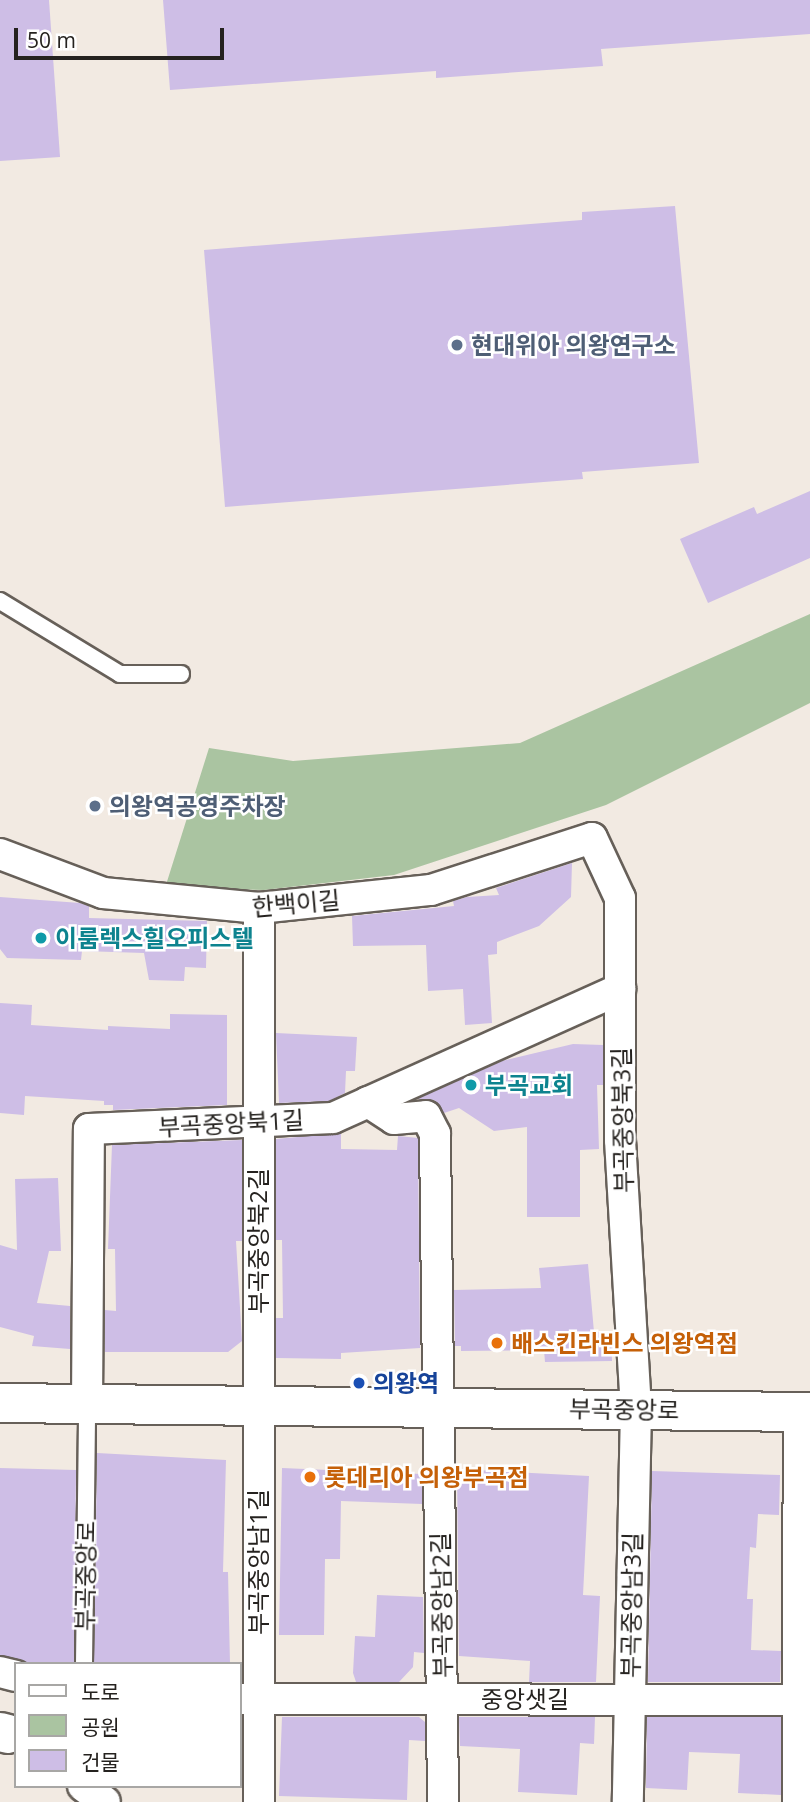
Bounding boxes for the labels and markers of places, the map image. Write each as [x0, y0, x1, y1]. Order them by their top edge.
place label: 현대위아 의왕연구소 [471, 331, 676, 359]
marker: 현대위아 의왕연구소 [449, 337, 465, 353]
place label: 의왕역공영주차장 [109, 792, 286, 820]
marker: 의왕역공영주차장 [87, 798, 103, 814]
place label: 이룸렉스힐오피스텔 [55, 924, 254, 952]
marker: 이룸렉스힐오피스텔 [33, 930, 49, 946]
place label: 부곡교회 [485, 1071, 573, 1099]
marker: 부곡교회 [463, 1077, 479, 1093]
place label: 배스킨라빈스 의왕역점 [511, 1329, 738, 1357]
marker: 배스킨라빈스 의왕역점 [489, 1335, 505, 1351]
place label: 의왕역 [373, 1369, 439, 1397]
marker: 의왕역 [351, 1375, 367, 1391]
place label: 롯데리아 의왕부곡점 [324, 1463, 529, 1491]
marker: 롯데리아 의왕부곡점 [302, 1469, 318, 1485]

